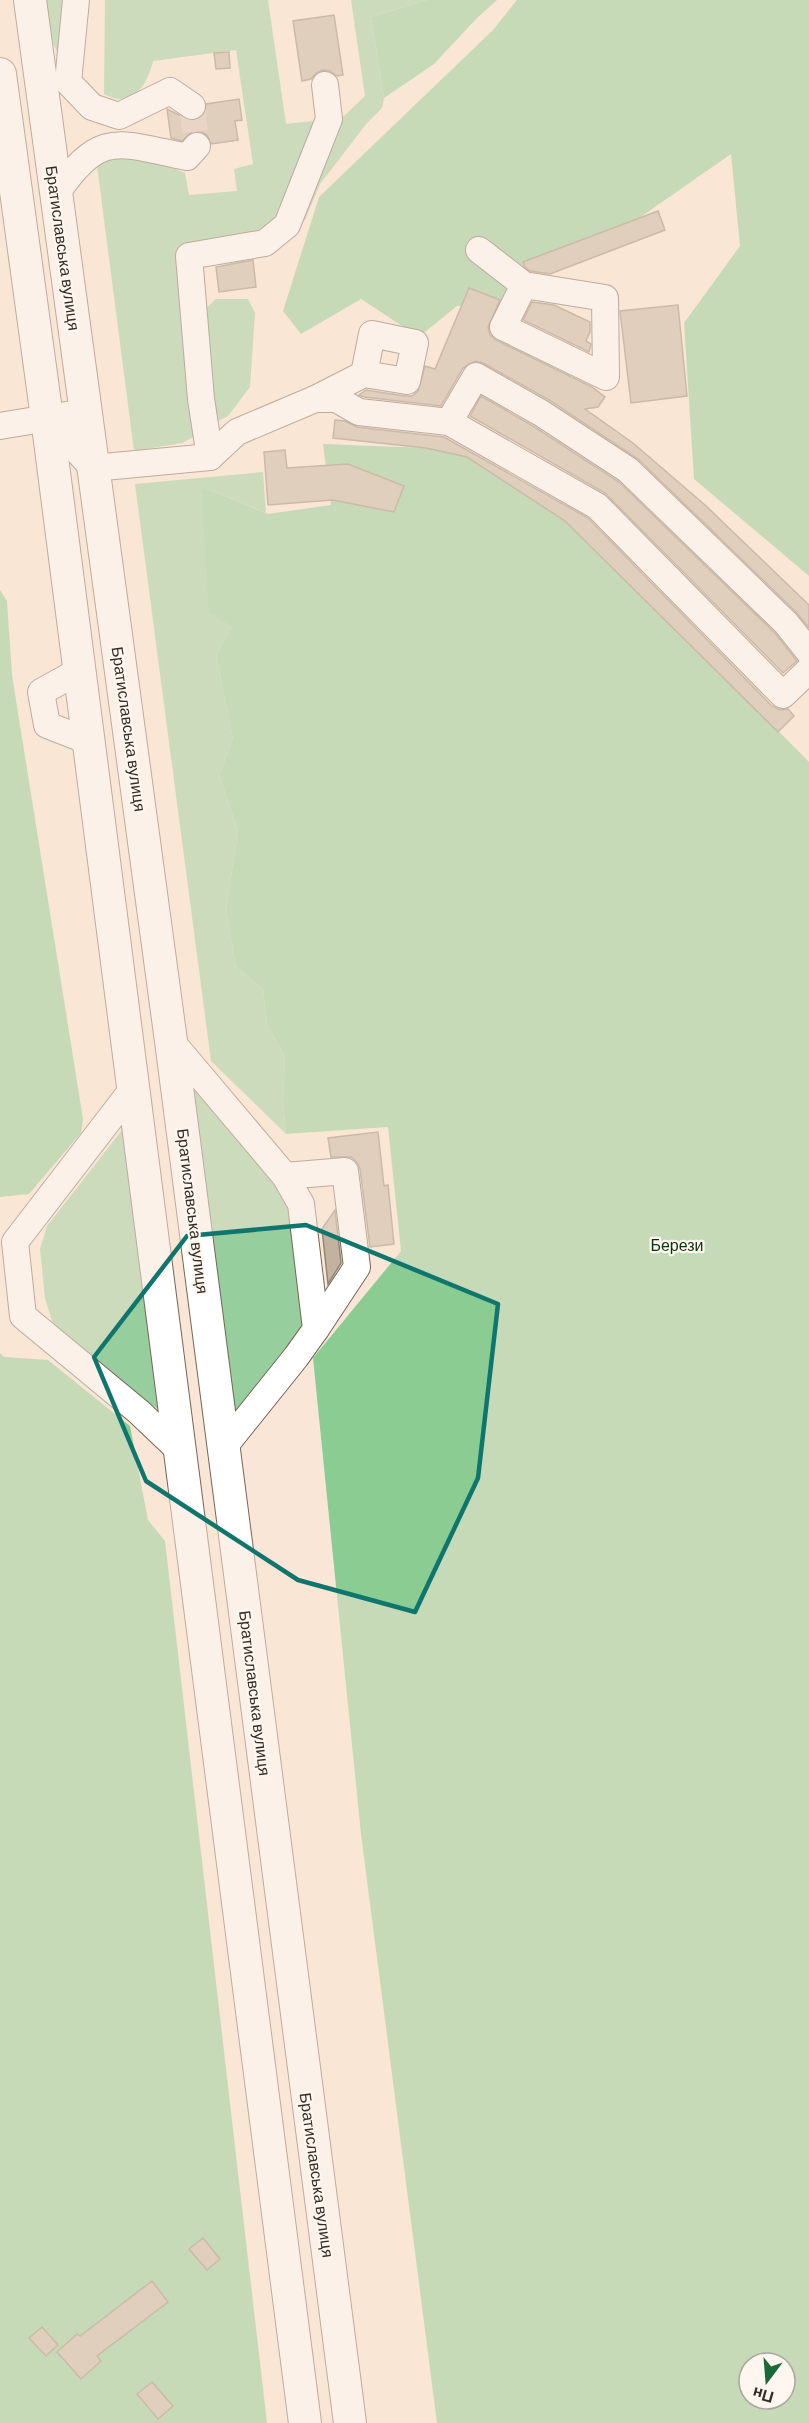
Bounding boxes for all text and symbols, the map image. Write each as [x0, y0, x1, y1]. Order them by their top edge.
street label: Братиславська вулиця [43, 164, 84, 332]
street label: Братиславська вулиця [109, 645, 150, 813]
street label: Братиславська вулиця [174, 1127, 213, 1295]
park label: Берези [650, 1235, 704, 1254]
street label: Братиславська вулиця [236, 1609, 275, 1777]
street label: Братиславська вулиця [297, 2091, 338, 2259]
north arrow [737, 2351, 797, 2411]
text: Пн [750, 2384, 776, 2408]

